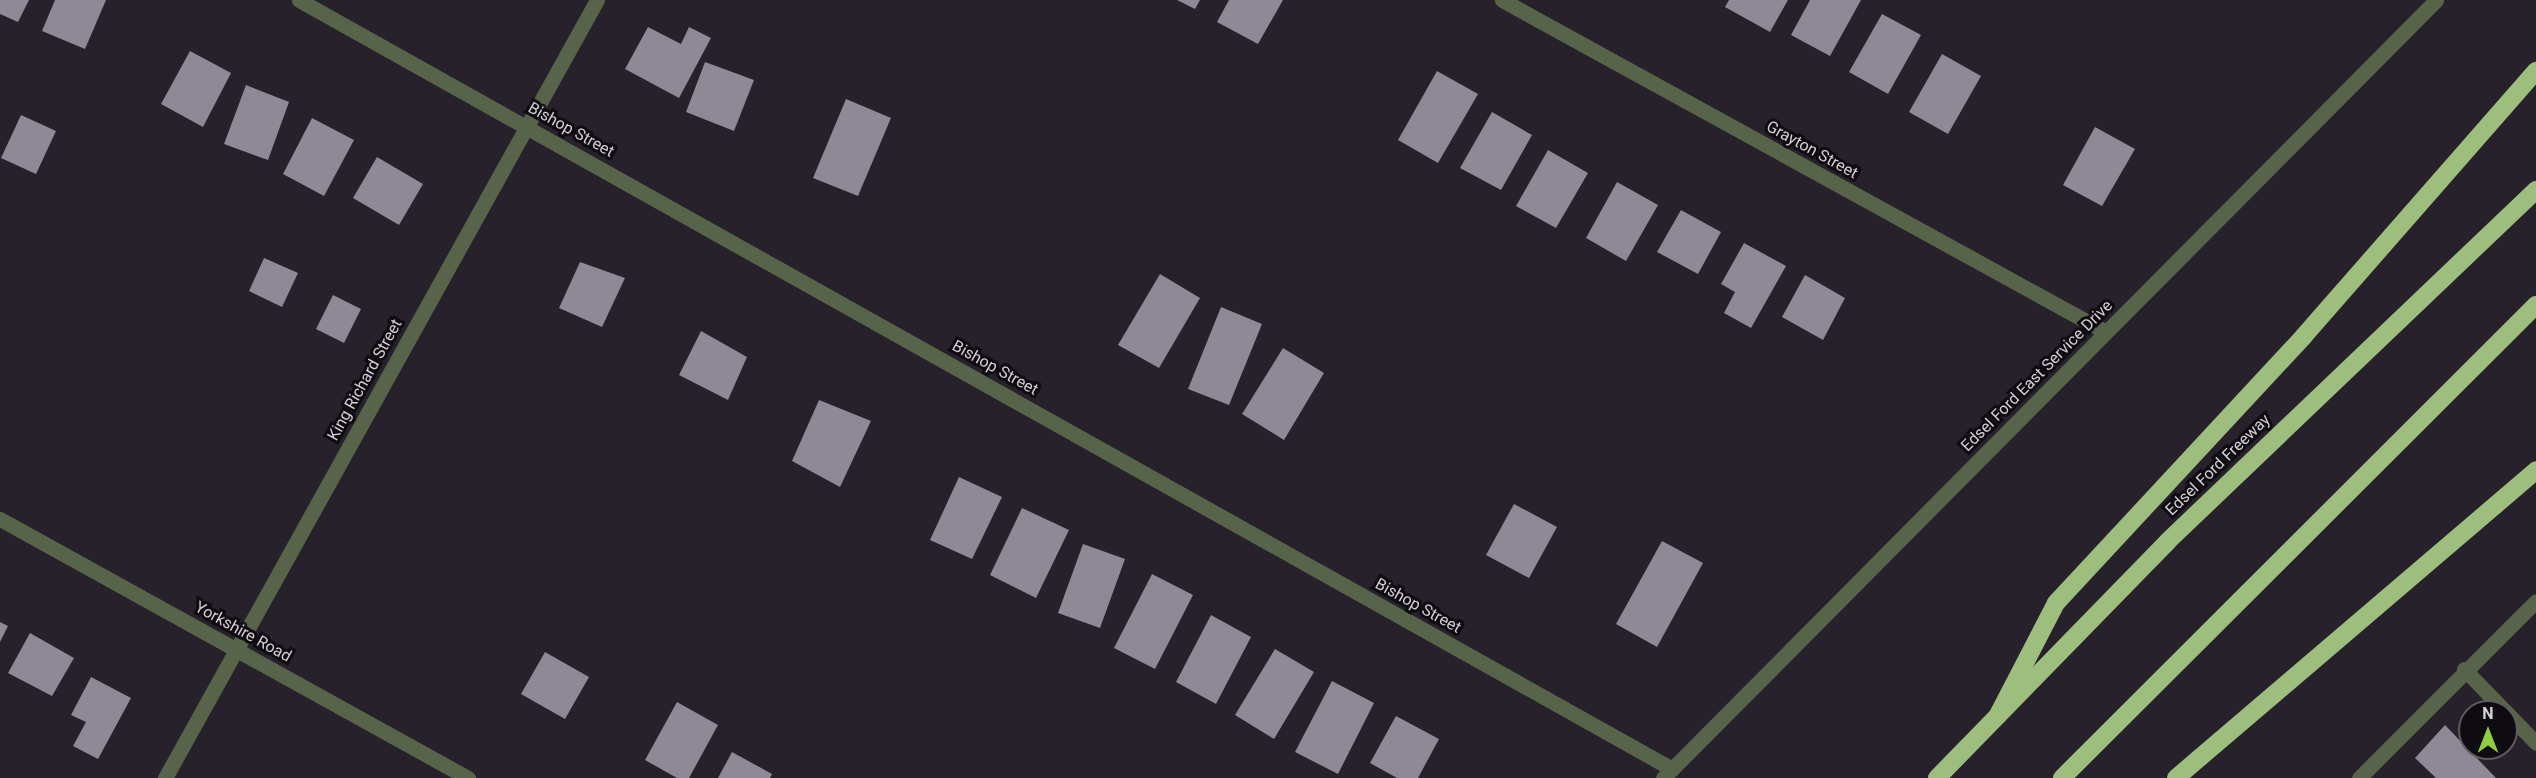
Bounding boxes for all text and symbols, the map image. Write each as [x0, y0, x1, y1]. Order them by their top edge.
street label: Bishop Street [525, 99, 617, 161]
street label: Grayton Street [1763, 117, 1861, 183]
street label: Edsel Ford East Service Drive [1957, 296, 2117, 456]
street label: King Richard Street [324, 316, 406, 444]
street label: Bishop Street [949, 337, 1041, 399]
street label: Edsel Ford Freeway [2162, 410, 2274, 520]
street label: Bishop Street [1372, 575, 1464, 637]
street label: Yorkshire Road [191, 598, 295, 666]
north arrow [2458, 700, 2518, 760]
text: N [2482, 704, 2494, 723]

